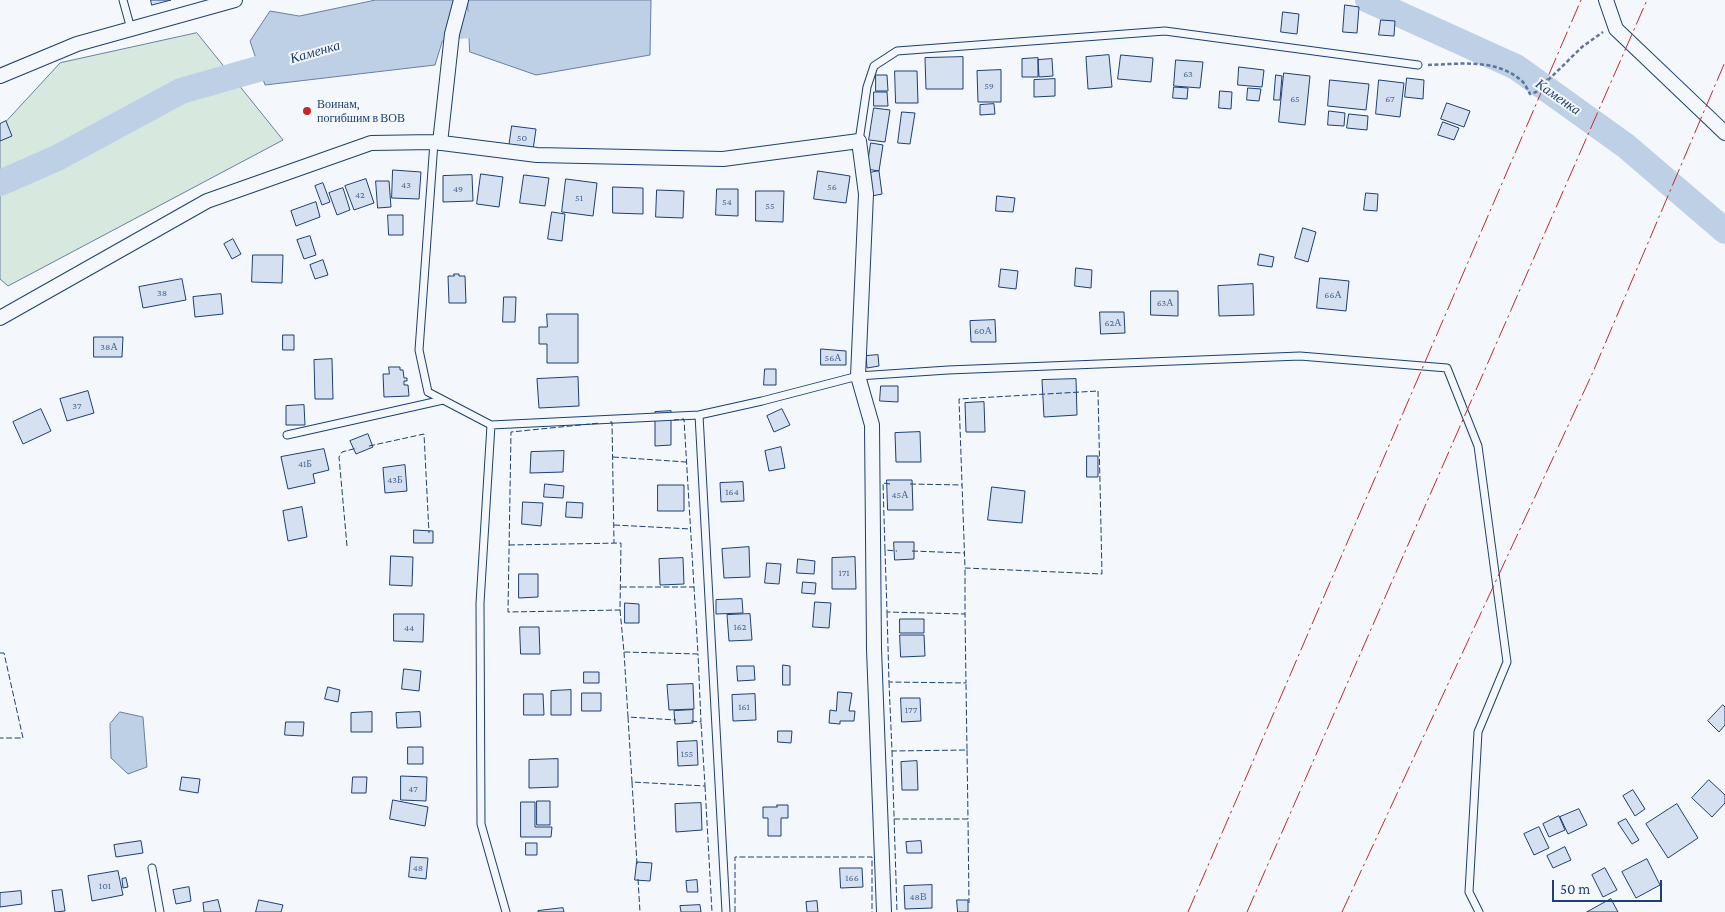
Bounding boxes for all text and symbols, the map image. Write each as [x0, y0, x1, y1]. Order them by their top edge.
water label: Каменка [288, 37, 342, 67]
house number: 63 [1183, 68, 1193, 80]
water label: Каменка [1532, 75, 1584, 119]
house number: 59 [984, 80, 994, 92]
house number: 65 [1290, 93, 1300, 105]
house number: 67 [1385, 93, 1395, 105]
place label: Воинам, погибшим в ВОВ [317, 97, 405, 125]
marker: Воинам, погибшим в ВОВ [301, 105, 313, 117]
house number: 50 [517, 132, 527, 144]
house number: 43 [401, 179, 411, 191]
house number: 56 [827, 181, 837, 193]
house number: 49 [453, 183, 463, 195]
house number: 42 [355, 189, 365, 201]
house number: 51 [575, 192, 583, 204]
house number: 54 [722, 196, 732, 208]
house number: 55 [765, 200, 775, 212]
house number: 38 [157, 287, 167, 299]
house number: 66А [1324, 289, 1342, 301]
house number: 63А [1157, 297, 1173, 309]
house number: 62А [1105, 317, 1121, 329]
house number: 60А [974, 325, 992, 337]
house number: 38А [100, 341, 118, 353]
house number: 56А [824, 352, 842, 364]
house number: 37 [72, 400, 82, 412]
house number: 41Б [298, 458, 312, 470]
house number: 43Б [387, 474, 403, 486]
house number: 164 [725, 486, 739, 498]
house number: 45А [892, 489, 908, 501]
house number: 171 [838, 567, 850, 579]
house number: 162 [734, 621, 746, 633]
house number: 44 [404, 622, 414, 634]
house number: 161 [738, 701, 750, 713]
house number: 177 [905, 704, 917, 716]
house number: 155 [681, 748, 693, 760]
house number: 47 [408, 783, 418, 795]
house number: 48 [413, 862, 423, 874]
scale bar [1555, 870, 1665, 902]
house number: 166 [845, 872, 859, 884]
house number: 101 [99, 880, 111, 892]
text: 50 m [1560, 881, 1590, 897]
house number: 48В [909, 891, 927, 903]

